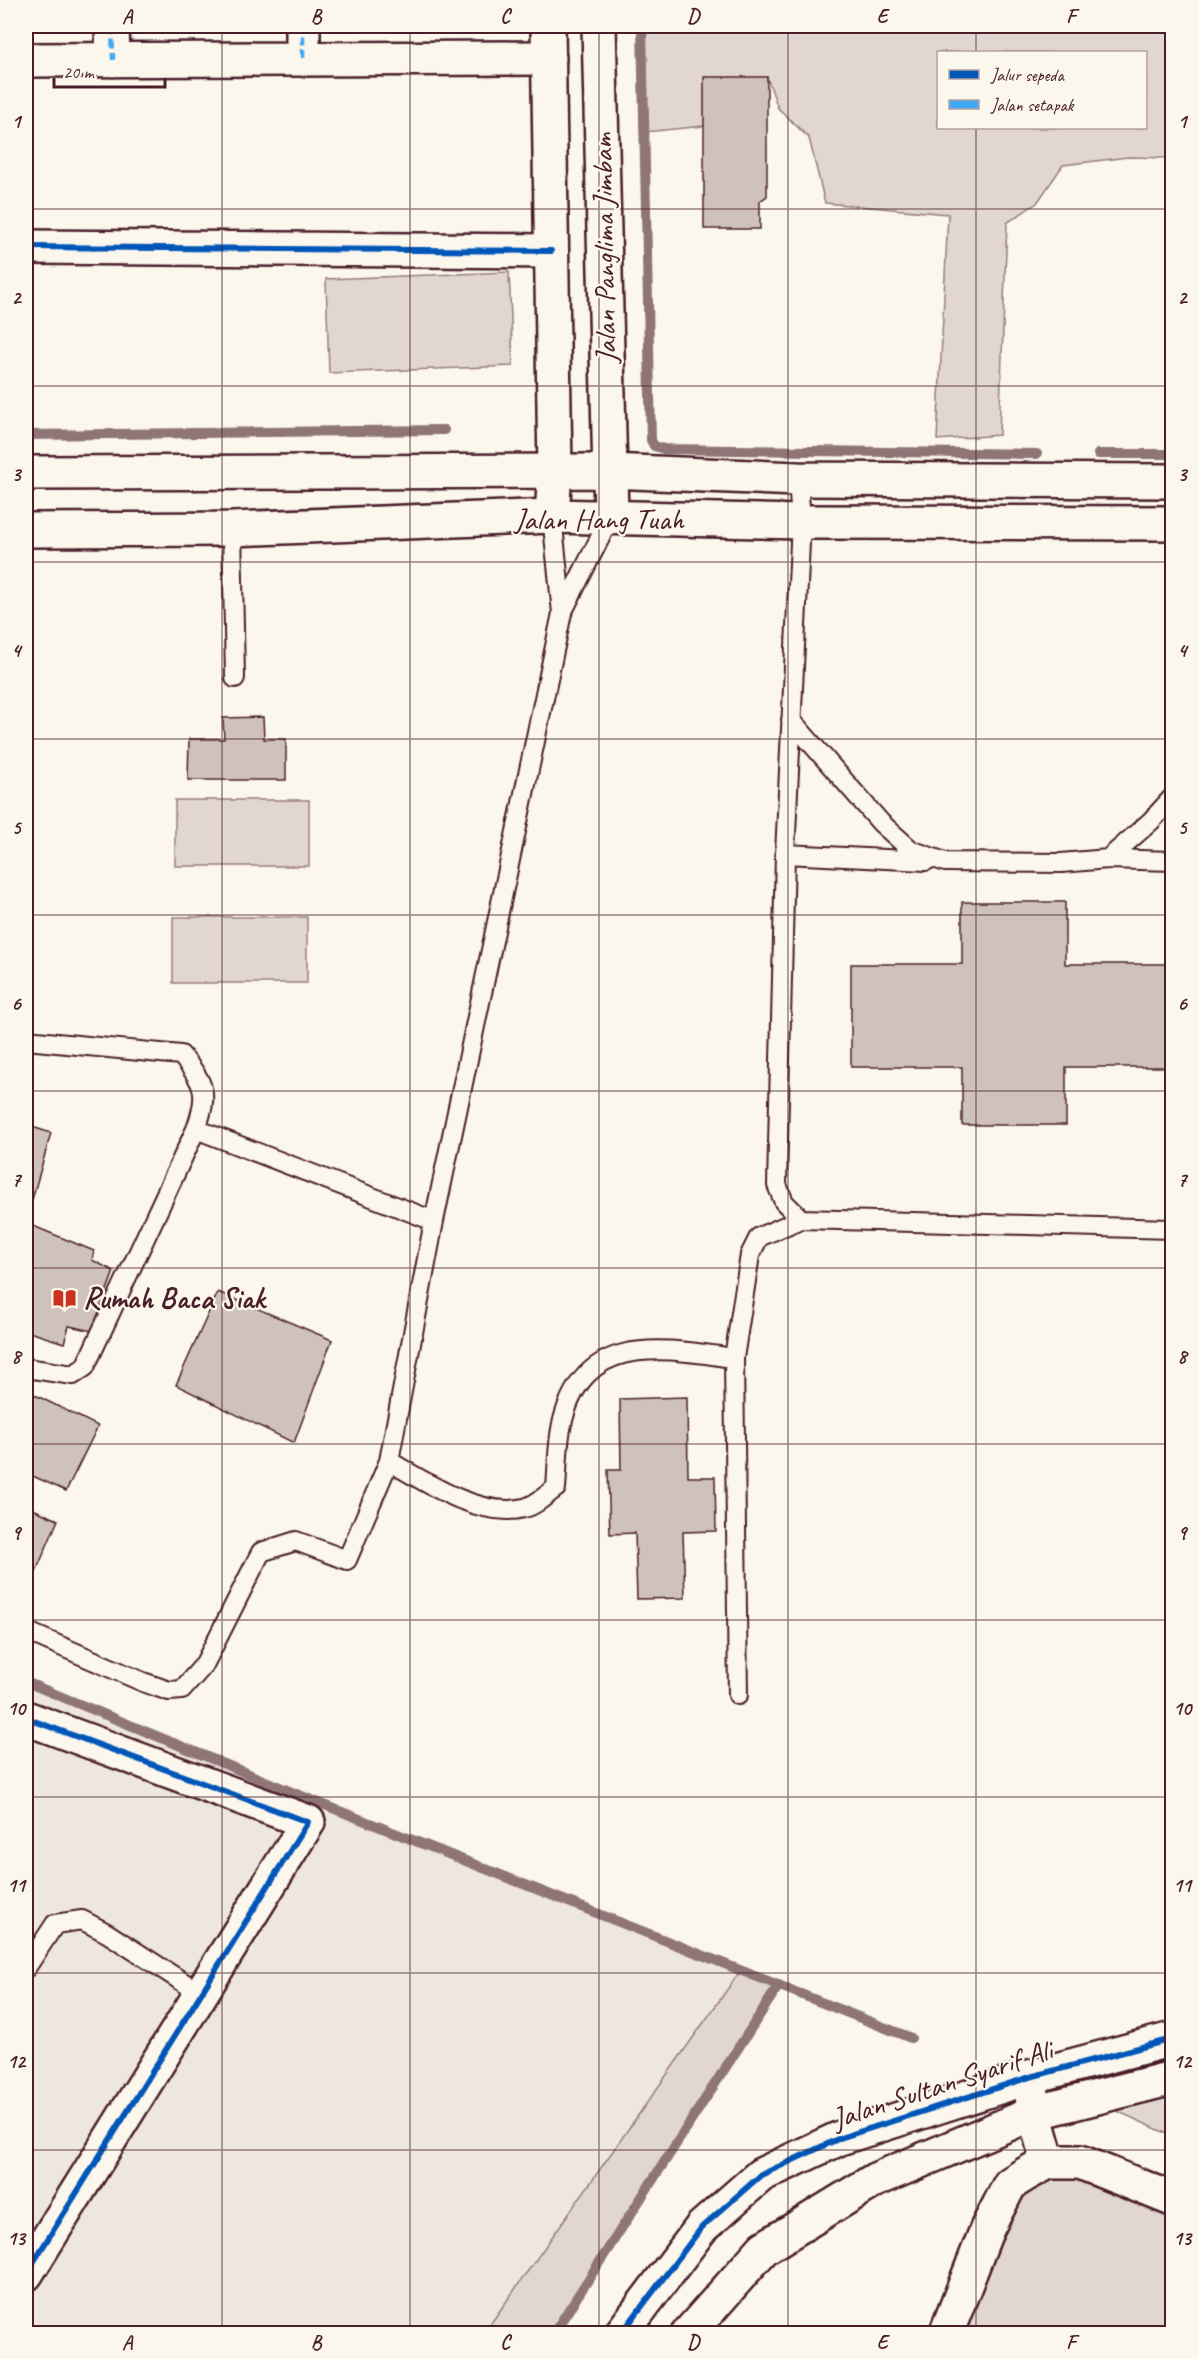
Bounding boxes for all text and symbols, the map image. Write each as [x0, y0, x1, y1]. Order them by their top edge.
text: A [122, 4, 134, 29]
text: B [311, 4, 323, 29]
text: C [500, 4, 512, 29]
text: D [687, 4, 701, 29]
text: E [877, 4, 891, 29]
text: F [1066, 4, 1080, 29]
scale bar [54, 51, 165, 89]
legend [937, 51, 1147, 129]
text: 20 m [63, 61, 96, 83]
text: Jalur sepeda [990, 64, 1065, 86]
text: Jalan setapak [990, 94, 1075, 116]
text: 1 [12, 109, 23, 134]
text: 1 [1178, 109, 1189, 134]
street label: Jalan Panglima Jimbam [583, 131, 625, 365]
text: 2 [12, 285, 23, 310]
text: 2 [1178, 285, 1189, 310]
text: 3 [12, 462, 23, 487]
text: 3 [1178, 462, 1189, 487]
street label: Jalan Hang Tuah [512, 500, 685, 538]
text: 4 [12, 638, 24, 663]
text: 4 [1178, 638, 1190, 663]
text: 5 [12, 815, 23, 840]
text: 5 [1178, 815, 1189, 840]
text: 6 [11, 991, 22, 1016]
text: 6 [1177, 991, 1188, 1016]
text: 7 [12, 1167, 23, 1192]
text: 7 [1178, 1167, 1189, 1192]
place label: Rumah Baca Siak [83, 1279, 267, 1317]
library icon: Rumah Baca Siak [52, 1285, 78, 1311]
text: 8 [12, 1344, 24, 1369]
text: 8 [1178, 1344, 1190, 1369]
text: 9 [12, 1520, 23, 1545]
text: 9 [1178, 1520, 1189, 1545]
text: 10 [7, 1696, 27, 1721]
text: 10 [1173, 1696, 1193, 1721]
text: 11 [7, 1873, 27, 1898]
text: 11 [1173, 1873, 1193, 1898]
street label: Jalan Sultan Syarif Ali [825, 2029, 1060, 2138]
text: 12 [7, 2049, 27, 2074]
text: 12 [1173, 2049, 1193, 2074]
text: 13 [7, 2226, 27, 2251]
text: 13 [1173, 2226, 1193, 2251]
text: A [122, 2330, 134, 2355]
text: B [311, 2330, 323, 2355]
text: C [500, 2330, 512, 2355]
text: D [687, 2330, 701, 2355]
text: E [877, 2330, 891, 2355]
text: F [1066, 2330, 1080, 2355]

